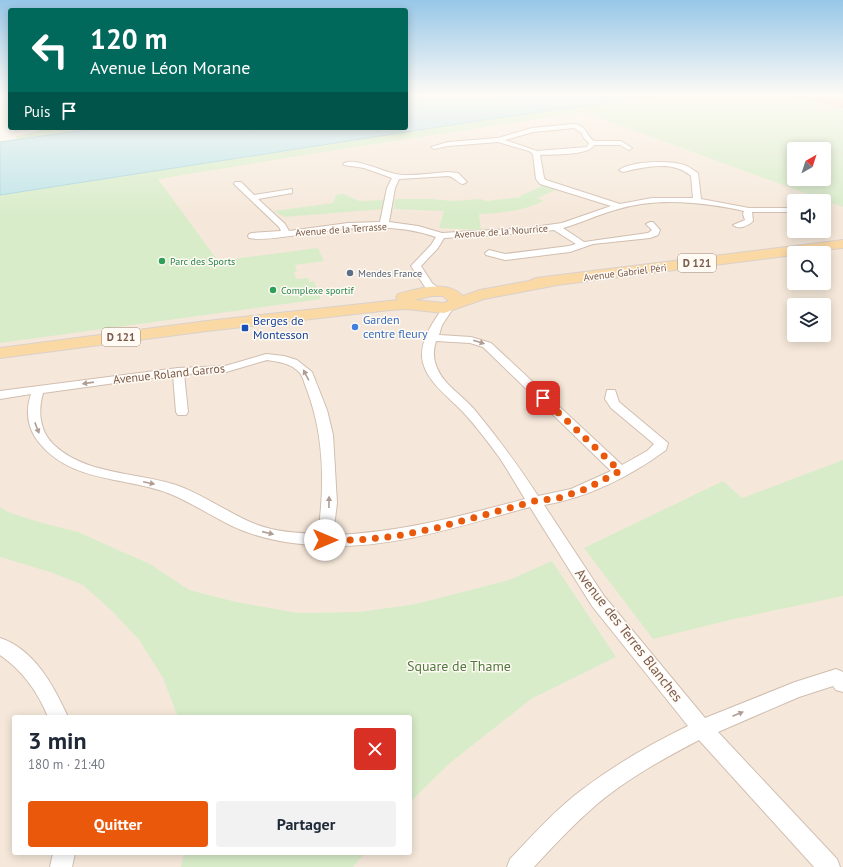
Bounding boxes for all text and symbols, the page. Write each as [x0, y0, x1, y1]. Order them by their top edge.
text: 120 m [90, 20, 167, 57]
icon: left [24, 24, 76, 76]
text: Avenue Léon Morane [90, 56, 250, 79]
icon: arrive [58, 100, 80, 122]
text: Puis [24, 102, 50, 121]
north arrow [787, 142, 831, 186]
map controls [787, 142, 831, 342]
button: sound [787, 194, 831, 238]
street label: Avenue de la Terrasse [295, 220, 387, 239]
street label: Avenue de la Nourrice [454, 222, 548, 241]
button: search [787, 246, 831, 290]
road number: D 121 [678, 254, 716, 272]
place label: Parc des Sports [170, 255, 235, 268]
marker: Parc des Sports [157, 256, 167, 266]
street label: Avenue Gabriel Péri [583, 261, 667, 284]
place label: Mendes France [358, 267, 422, 280]
marker: Mendes France [345, 268, 355, 278]
place label: Complexe sportif [281, 284, 354, 297]
marker: Complexe sportif [268, 285, 278, 295]
button: layers [787, 298, 831, 342]
place label: Garden centre fleury [363, 312, 428, 341]
place label: Berges de Montesson [253, 313, 309, 342]
marker: Garden centre fleury [350, 322, 360, 332]
marker: Berges de Montesson [240, 323, 250, 333]
road number: D 121 [102, 328, 140, 346]
one-way arrow [473, 339, 485, 345]
street label: Avenue Roland Garros [112, 360, 226, 387]
one-way arrow [303, 370, 310, 381]
one-way arrow [82, 380, 94, 387]
pin [526, 381, 560, 415]
icon: arrive [532, 387, 554, 409]
one-way arrow [35, 423, 41, 435]
one-way arrow [142, 480, 155, 486]
one-way arrow [326, 495, 332, 508]
position arrow [304, 519, 346, 561]
one-way arrow [262, 530, 274, 536]
street label: Avenue des Terres Blanches [571, 565, 687, 705]
park label: Square de Thame [407, 657, 511, 675]
one-way arrow [733, 711, 744, 717]
text: 3 min [28, 725, 87, 756]
button: close [354, 728, 396, 770]
text: 180 m · 21:40 [28, 756, 105, 773]
button: Quitter [28, 801, 208, 847]
button: Partager [216, 801, 396, 847]

